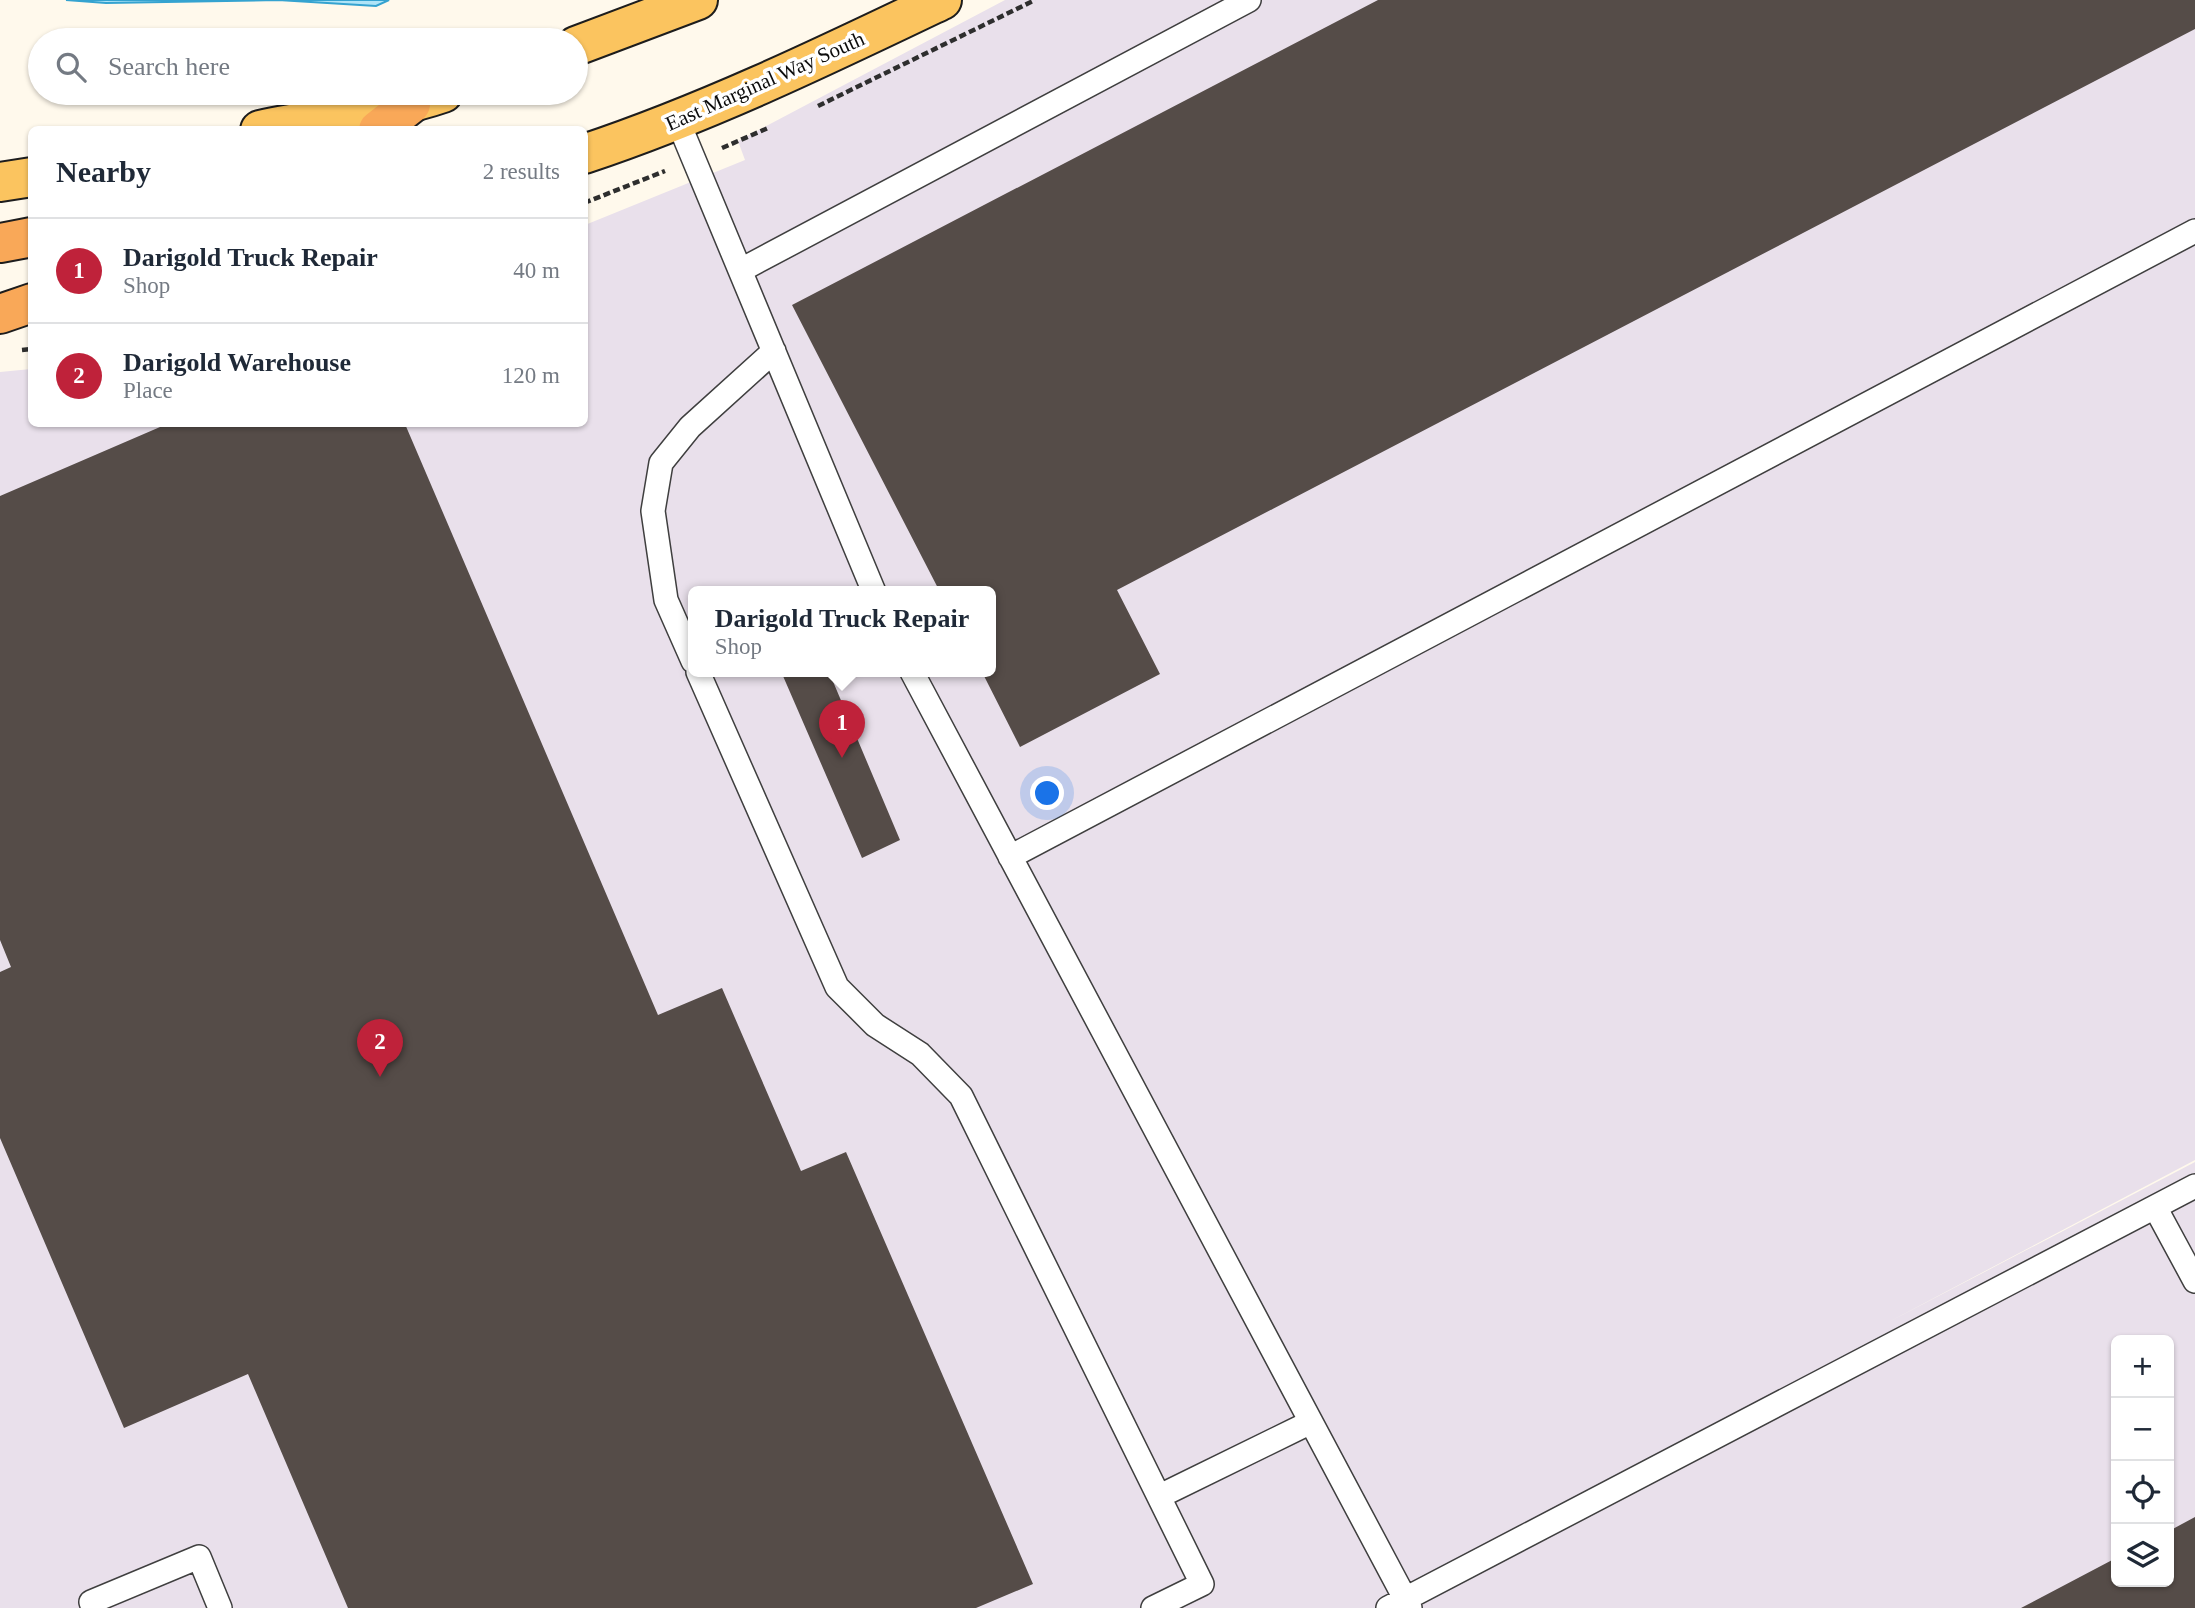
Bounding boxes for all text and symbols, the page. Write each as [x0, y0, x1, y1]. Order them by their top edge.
street label: East Marginal Way South [662, 26, 869, 136]
search box [28, 28, 588, 105]
icon: search [52, 48, 90, 86]
text: Search here [108, 52, 230, 81]
text: Nearby [56, 155, 151, 188]
text: 2 results [483, 159, 560, 184]
text: Darigold Truck Repair [123, 243, 378, 272]
text: 1 [73, 258, 85, 283]
text: 40 m [513, 258, 560, 283]
text: Shop [123, 273, 170, 298]
text: Darigold Warehouse [123, 348, 351, 377]
text: 2 [73, 363, 85, 388]
text: 120 m [502, 363, 560, 388]
text: Place [123, 378, 173, 403]
popup [688, 586, 996, 677]
text: Darigold Truck Repair [715, 604, 969, 633]
text: Shop [715, 634, 762, 659]
pin: 1 [819, 700, 865, 758]
your location [1030, 776, 1064, 810]
pin: 2 [357, 1019, 403, 1077]
map controls [2111, 1335, 2174, 1587]
button: + [2111, 1335, 2174, 1398]
button: − [2111, 1398, 2174, 1461]
button: locate [2111, 1461, 2174, 1524]
button: layers [2111, 1524, 2174, 1587]

